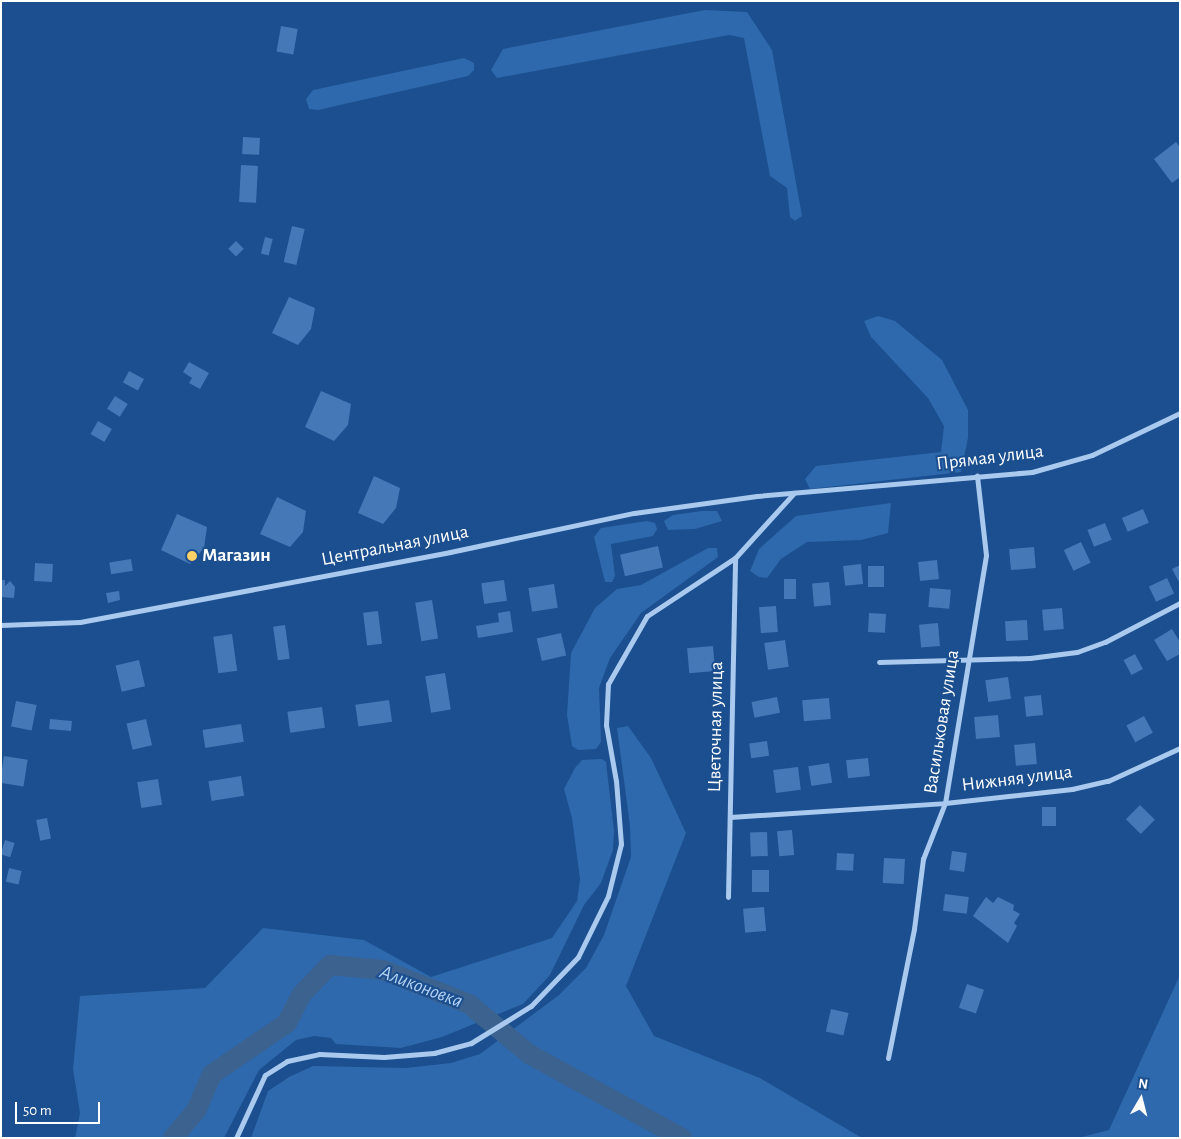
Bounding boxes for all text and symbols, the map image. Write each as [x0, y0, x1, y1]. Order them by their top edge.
street label: Прямая улица [935, 440, 1045, 476]
street label: Центральная улица [319, 521, 471, 571]
place label: Магазин [202, 545, 271, 567]
marker: Магазин [186, 550, 198, 562]
street label: Васильковая улица [919, 648, 965, 796]
street label: Цветочная улица [703, 661, 729, 793]
street label: Нижняя улица [960, 761, 1074, 797]
water label: Аликоновка [376, 960, 466, 1014]
north arrow [1116, 1074, 1166, 1124]
text: N [1137, 1077, 1149, 1092]
scale bar [18, 1092, 102, 1124]
text: 50 m [23, 1103, 52, 1118]

